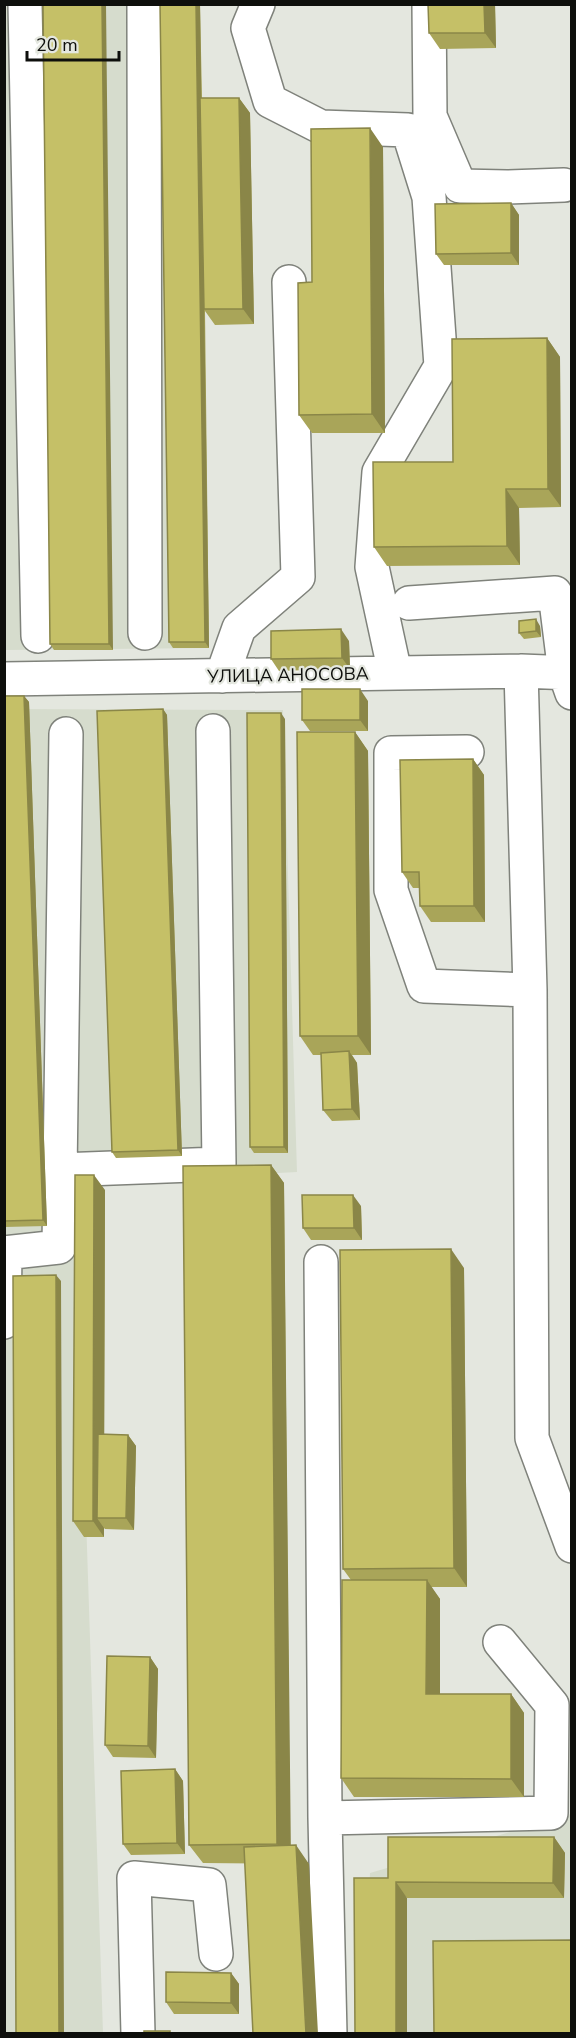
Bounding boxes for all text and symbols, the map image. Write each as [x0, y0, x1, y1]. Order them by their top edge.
scale bar [27, 24, 118, 62]
text: 20 m [36, 33, 78, 57]
street label: УЛИЦА АНОСОВА [206, 662, 369, 688]

